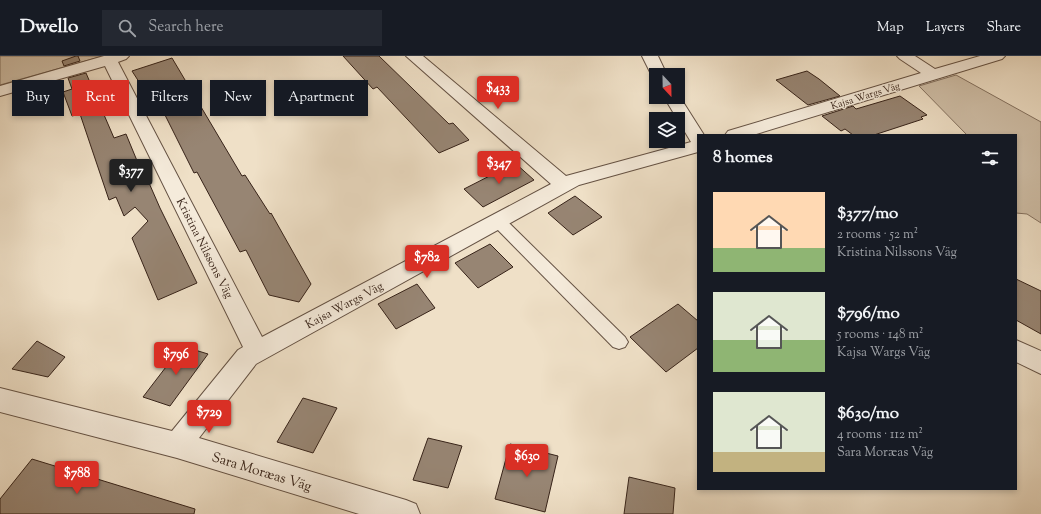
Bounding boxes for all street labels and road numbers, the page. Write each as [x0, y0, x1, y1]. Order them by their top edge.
street label: Kajsa Wargs Väg [829, 79, 902, 114]
street label: Kristina Nilssons Väg [171, 195, 237, 302]
street label: Kajsa Wargs Väg [302, 278, 387, 334]
street label: Sara Moræas Väg [209, 448, 314, 498]

